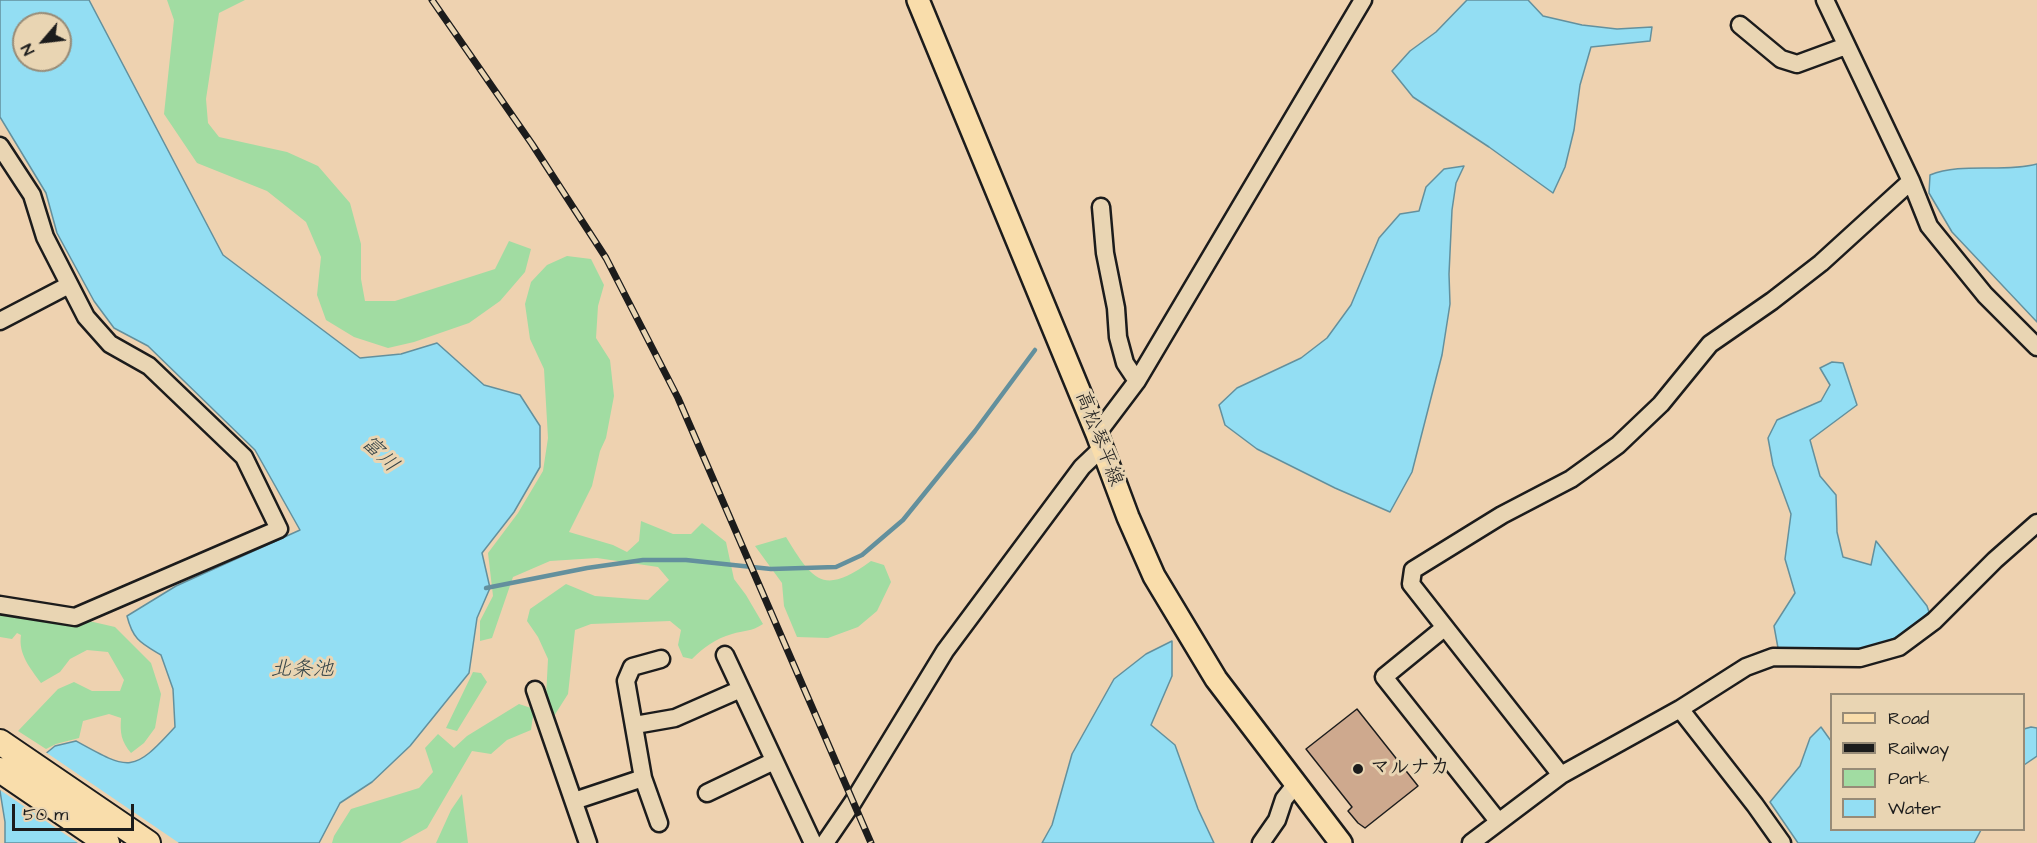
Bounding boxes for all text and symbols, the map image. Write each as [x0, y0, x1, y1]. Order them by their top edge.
north arrow [12, 12, 72, 72]
text: N [16, 40, 40, 59]
street label: 高松琴平線 [1069, 388, 1127, 490]
water label: 富川 [355, 431, 403, 479]
water label: 北条池 [271, 658, 333, 684]
legend [1830, 693, 2025, 831]
text: Road [1888, 706, 1929, 731]
text: Railway [1888, 736, 1949, 761]
place label: マルナカ [1370, 757, 1450, 781]
marker: マルナカ [1351, 762, 1365, 776]
text: Park [1888, 766, 1930, 791]
scale bar [15, 792, 136, 830]
text: Water [1888, 796, 1941, 821]
text: 50 m [23, 802, 68, 827]

